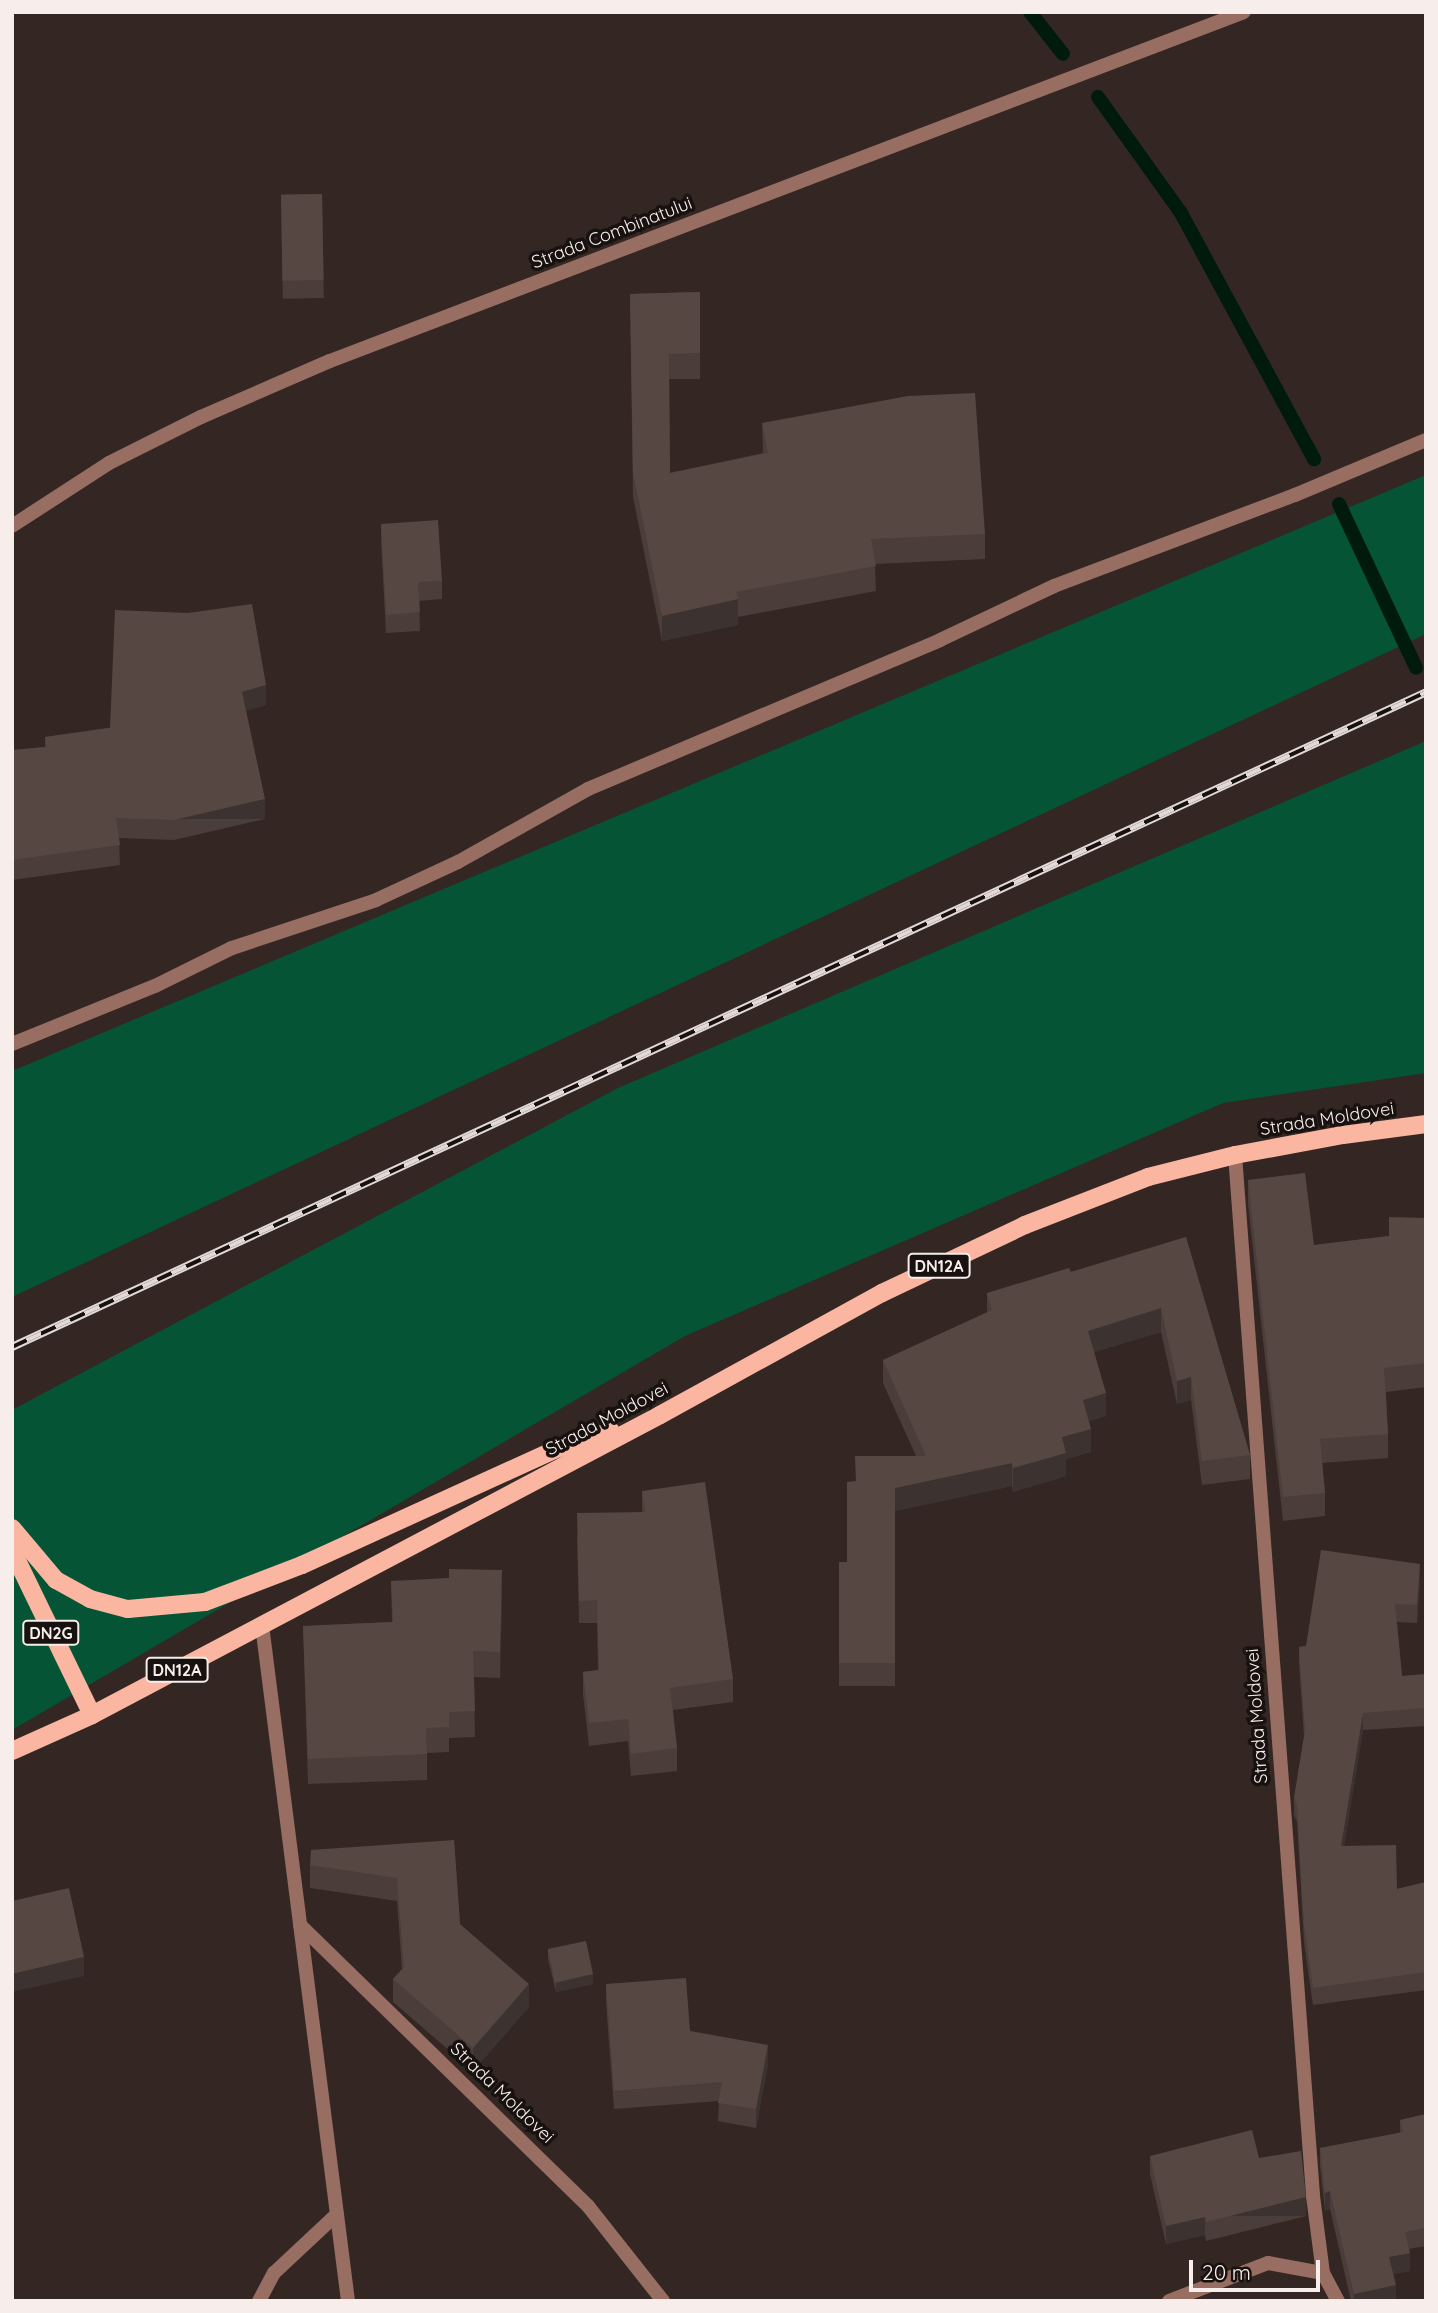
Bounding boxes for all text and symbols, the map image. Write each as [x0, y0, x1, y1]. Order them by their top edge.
street label: Strada Combinatului [529, 192, 695, 274]
street label: Strada Moldovei [1258, 1098, 1396, 1140]
road number: DN12A [908, 1254, 970, 1278]
street label: Strada Moldovei [542, 1378, 672, 1460]
road number: DN2G [21, 1620, 81, 1646]
street label: Strada Moldovei [1242, 1648, 1272, 1784]
road number: DN12A [146, 1658, 208, 1682]
street label: Strada Moldovei [446, 2038, 558, 2148]
scale bar [1193, 2246, 1324, 2290]
text: 20 m [1202, 2259, 1251, 2285]

